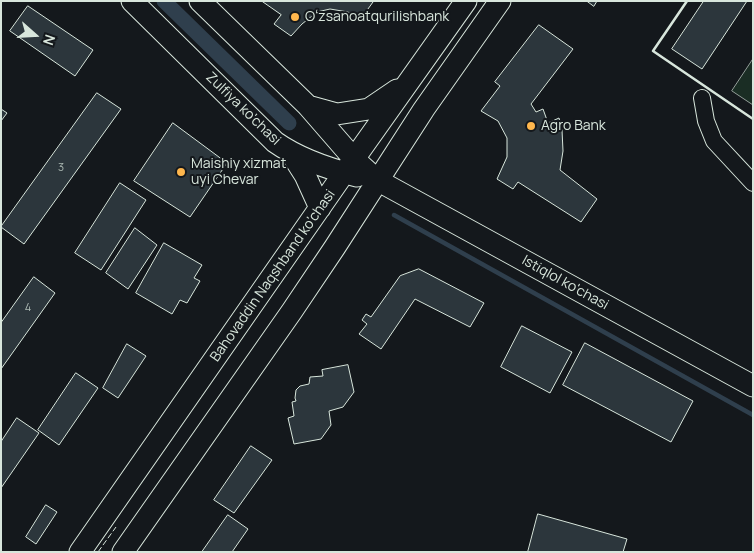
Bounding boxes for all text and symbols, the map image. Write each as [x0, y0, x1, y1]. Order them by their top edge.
place label: Oʻzsanoatqurilishbank [305, 9, 449, 25]
north arrow [10, 10, 60, 60]
marker: Oʻzsanoatqurilishbank [289, 11, 301, 23]
text: N [39, 32, 60, 48]
street label: Zulfiya ko'chasi [202, 69, 284, 149]
place label: Agro Bank [541, 118, 606, 134]
marker: Agro Bank [525, 120, 537, 132]
place label: Maishiy xizmat uyi Chevar [191, 156, 286, 188]
house number: 3 [58, 161, 64, 175]
marker: Maishiy xizmat uyi Chevar [175, 166, 187, 178]
street label: Bahovaddin Naqshband ko'chasi [207, 187, 339, 365]
street label: Istiqlol ko'chasi [519, 252, 611, 314]
house number: 4 [25, 301, 31, 315]

